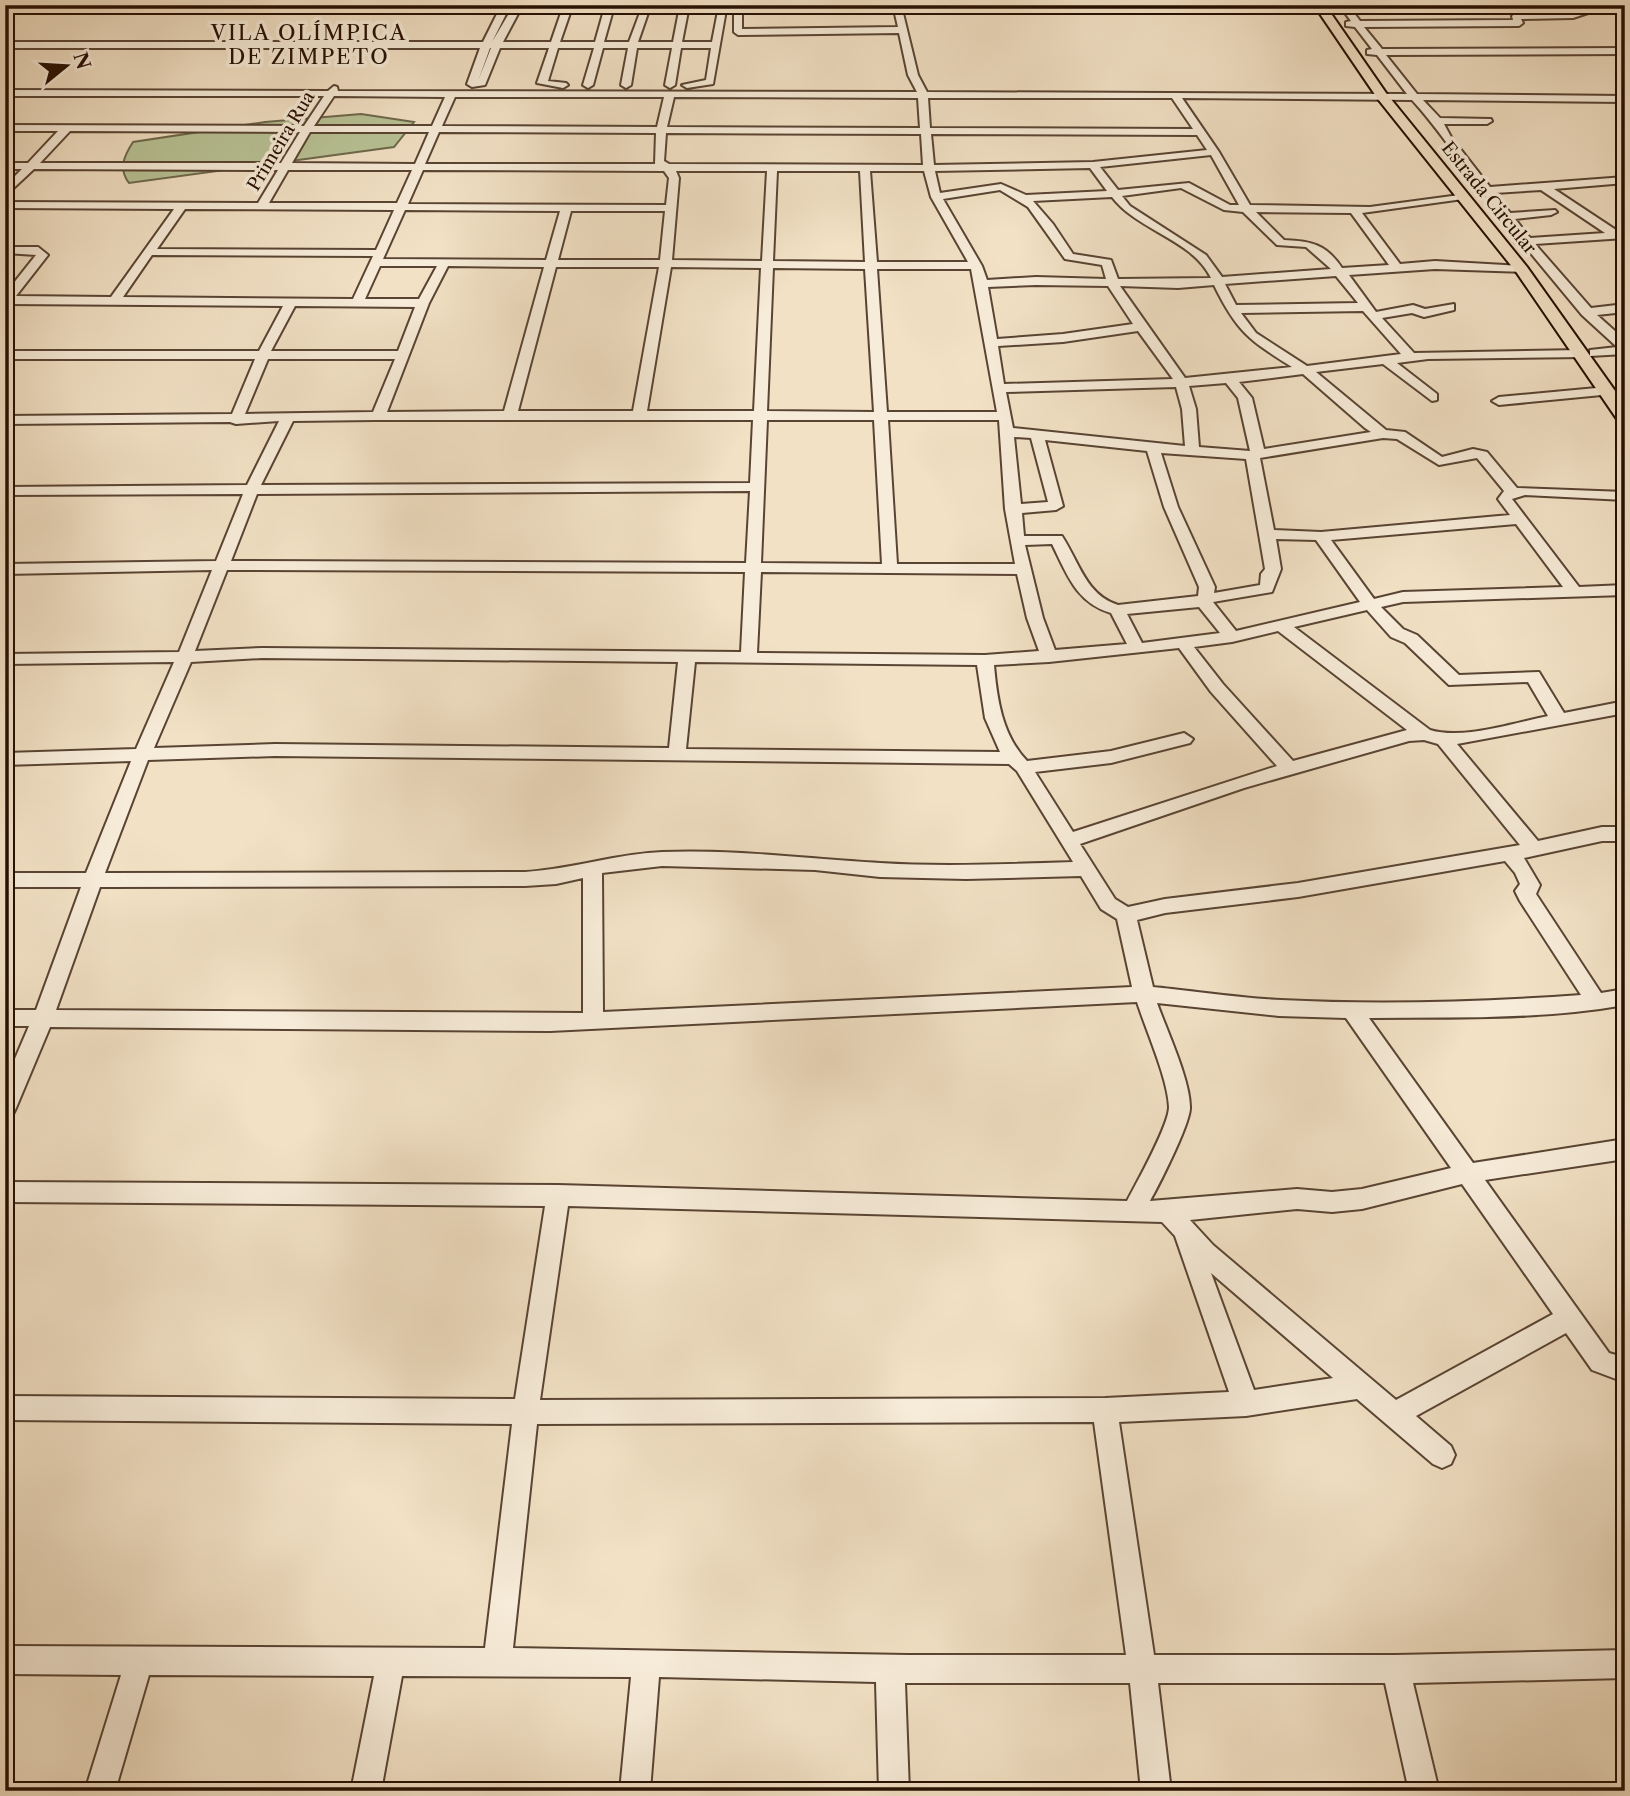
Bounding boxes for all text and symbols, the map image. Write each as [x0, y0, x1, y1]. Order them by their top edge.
district label: VILA OLÍMPICA DE ZIMPETO [210, 20, 407, 69]
north arrow [32, 32, 102, 102]
text: N [68, 49, 95, 72]
street label: Primeira Rua [243, 87, 320, 195]
street label: Estrada Circular [1437, 137, 1541, 259]

